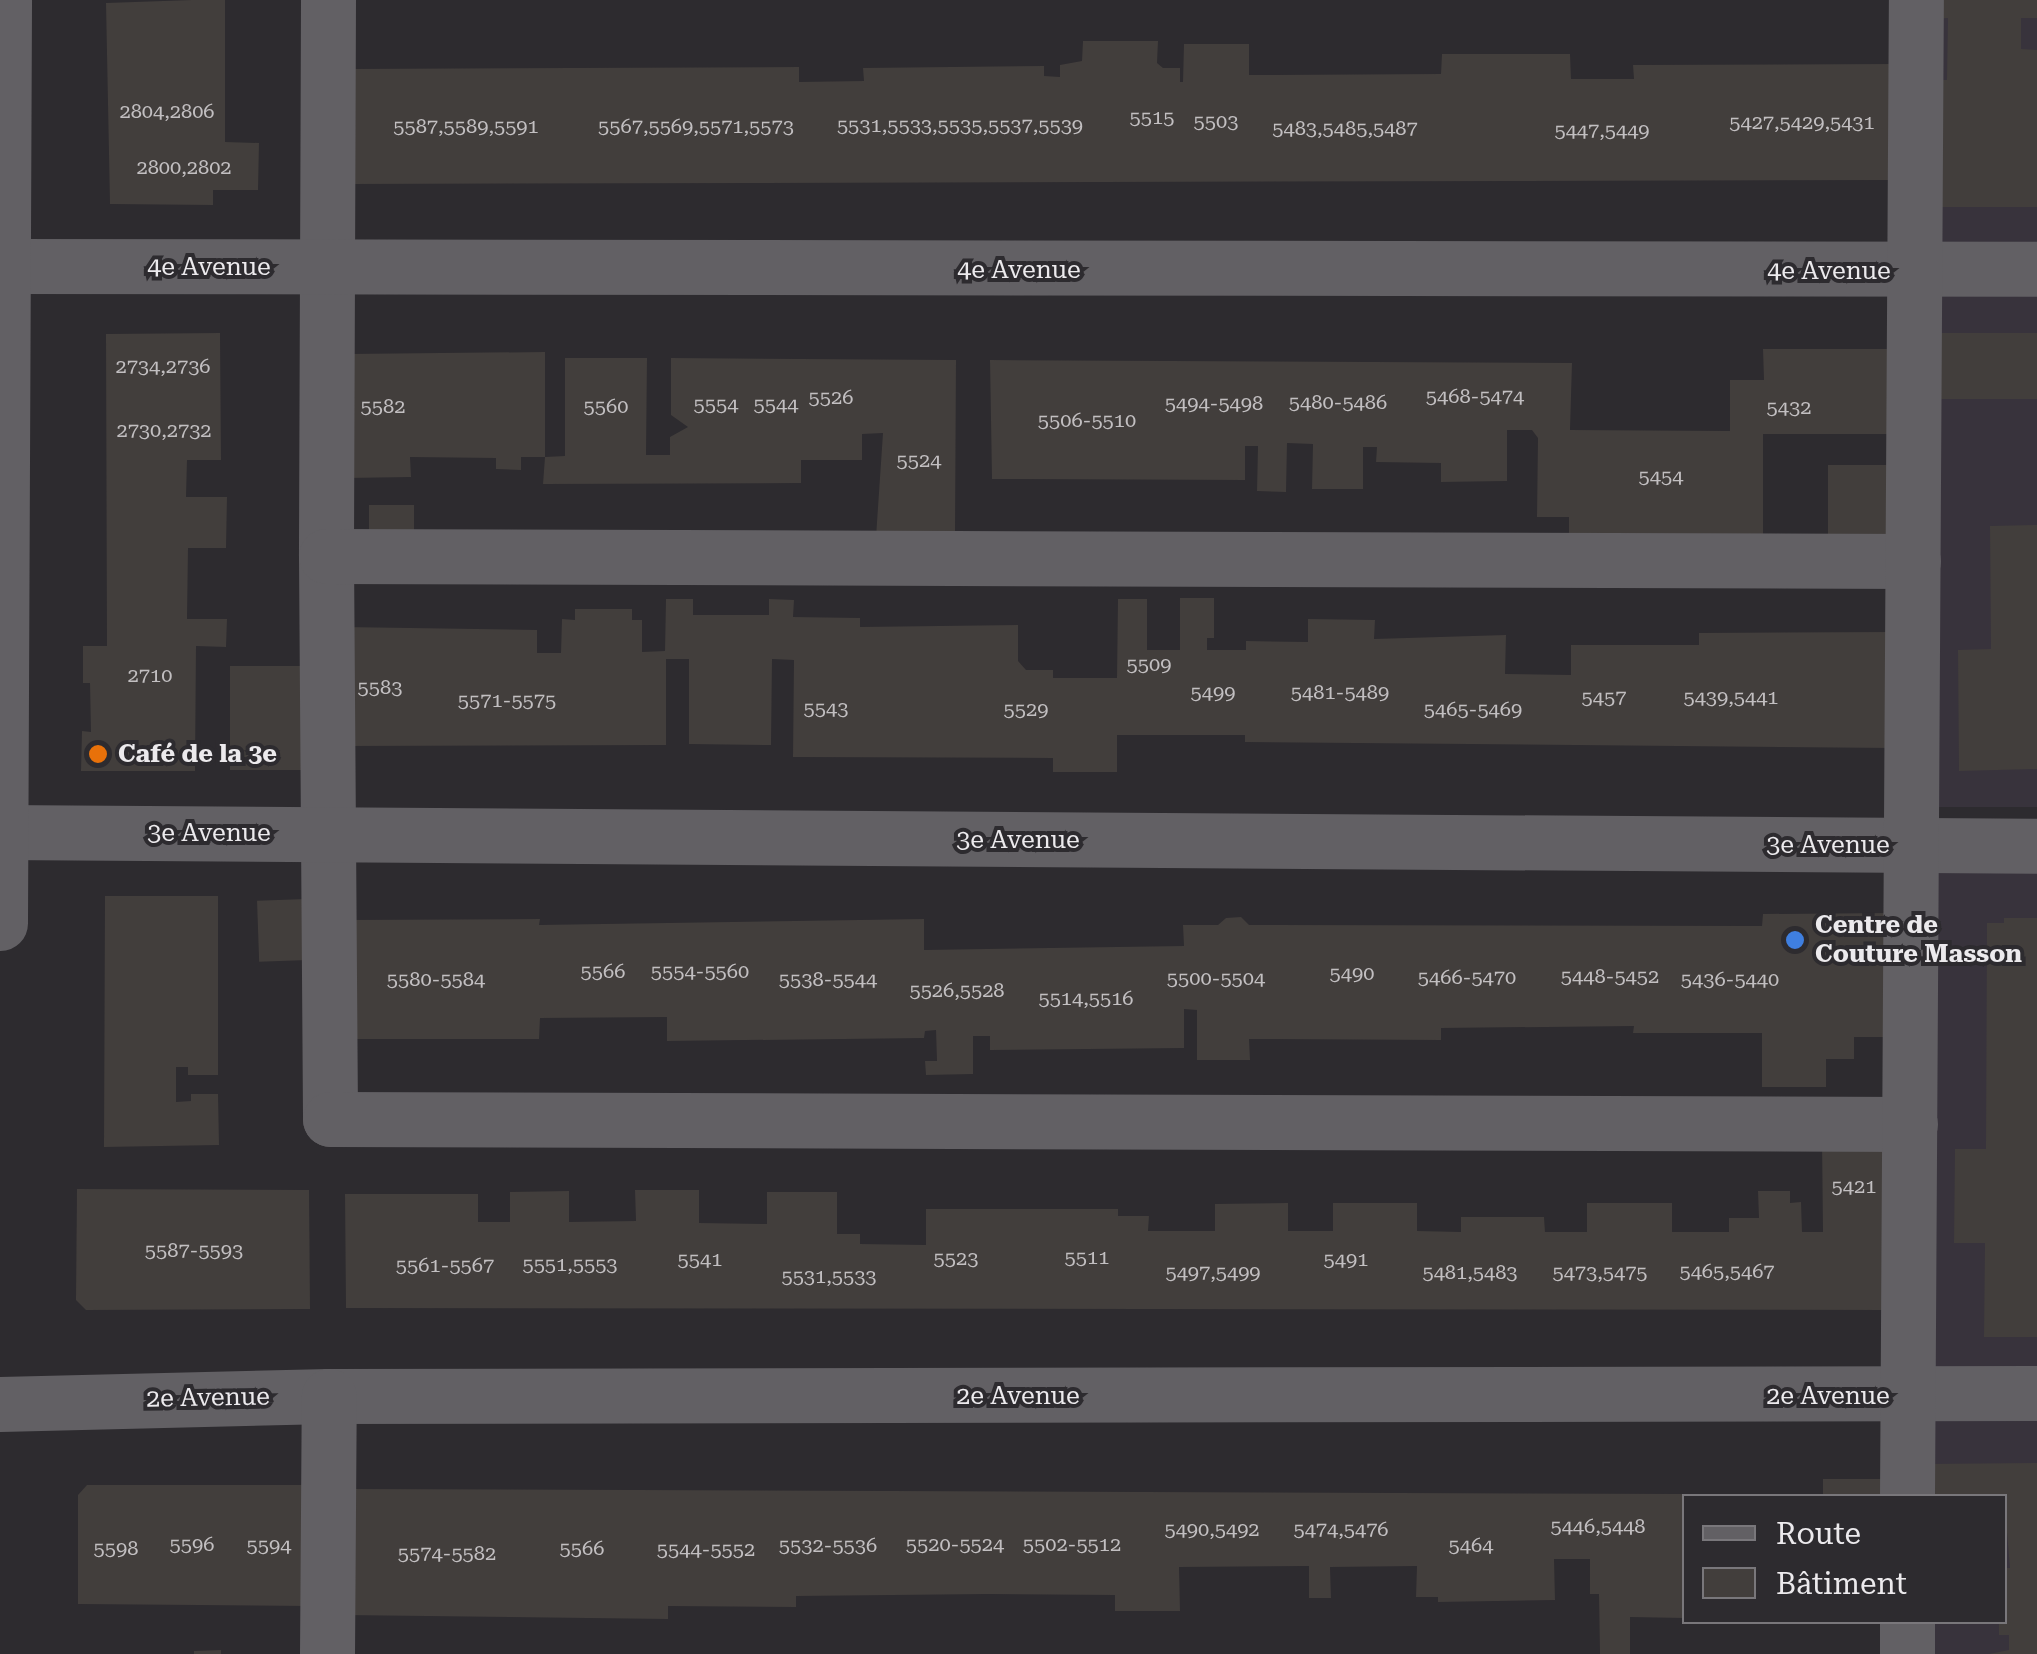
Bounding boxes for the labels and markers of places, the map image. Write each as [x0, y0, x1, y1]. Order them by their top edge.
place label: Café de la 3e [118, 739, 277, 769]
marker: Café de la 3e [87, 743, 109, 765]
place label: Centre de Couture Masson [1815, 911, 2022, 970]
marker: Centre de Couture Masson [1784, 929, 1806, 951]

